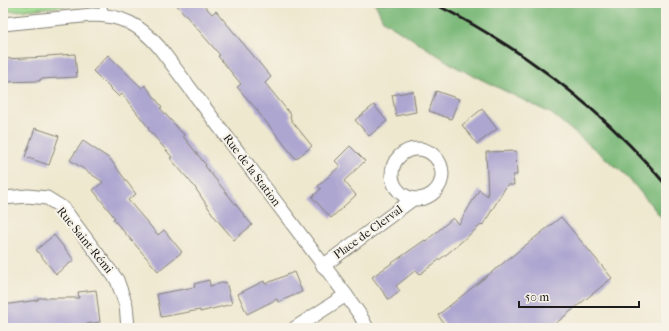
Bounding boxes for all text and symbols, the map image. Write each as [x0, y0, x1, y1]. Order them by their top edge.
street label: Rue de la Station [220, 131, 284, 209]
street label: Place de Clerval [331, 202, 406, 262]
street label: Rue Saint-Rémi [54, 204, 116, 276]
scale bar [519, 283, 639, 309]
text: 50 m [525, 290, 549, 304]

